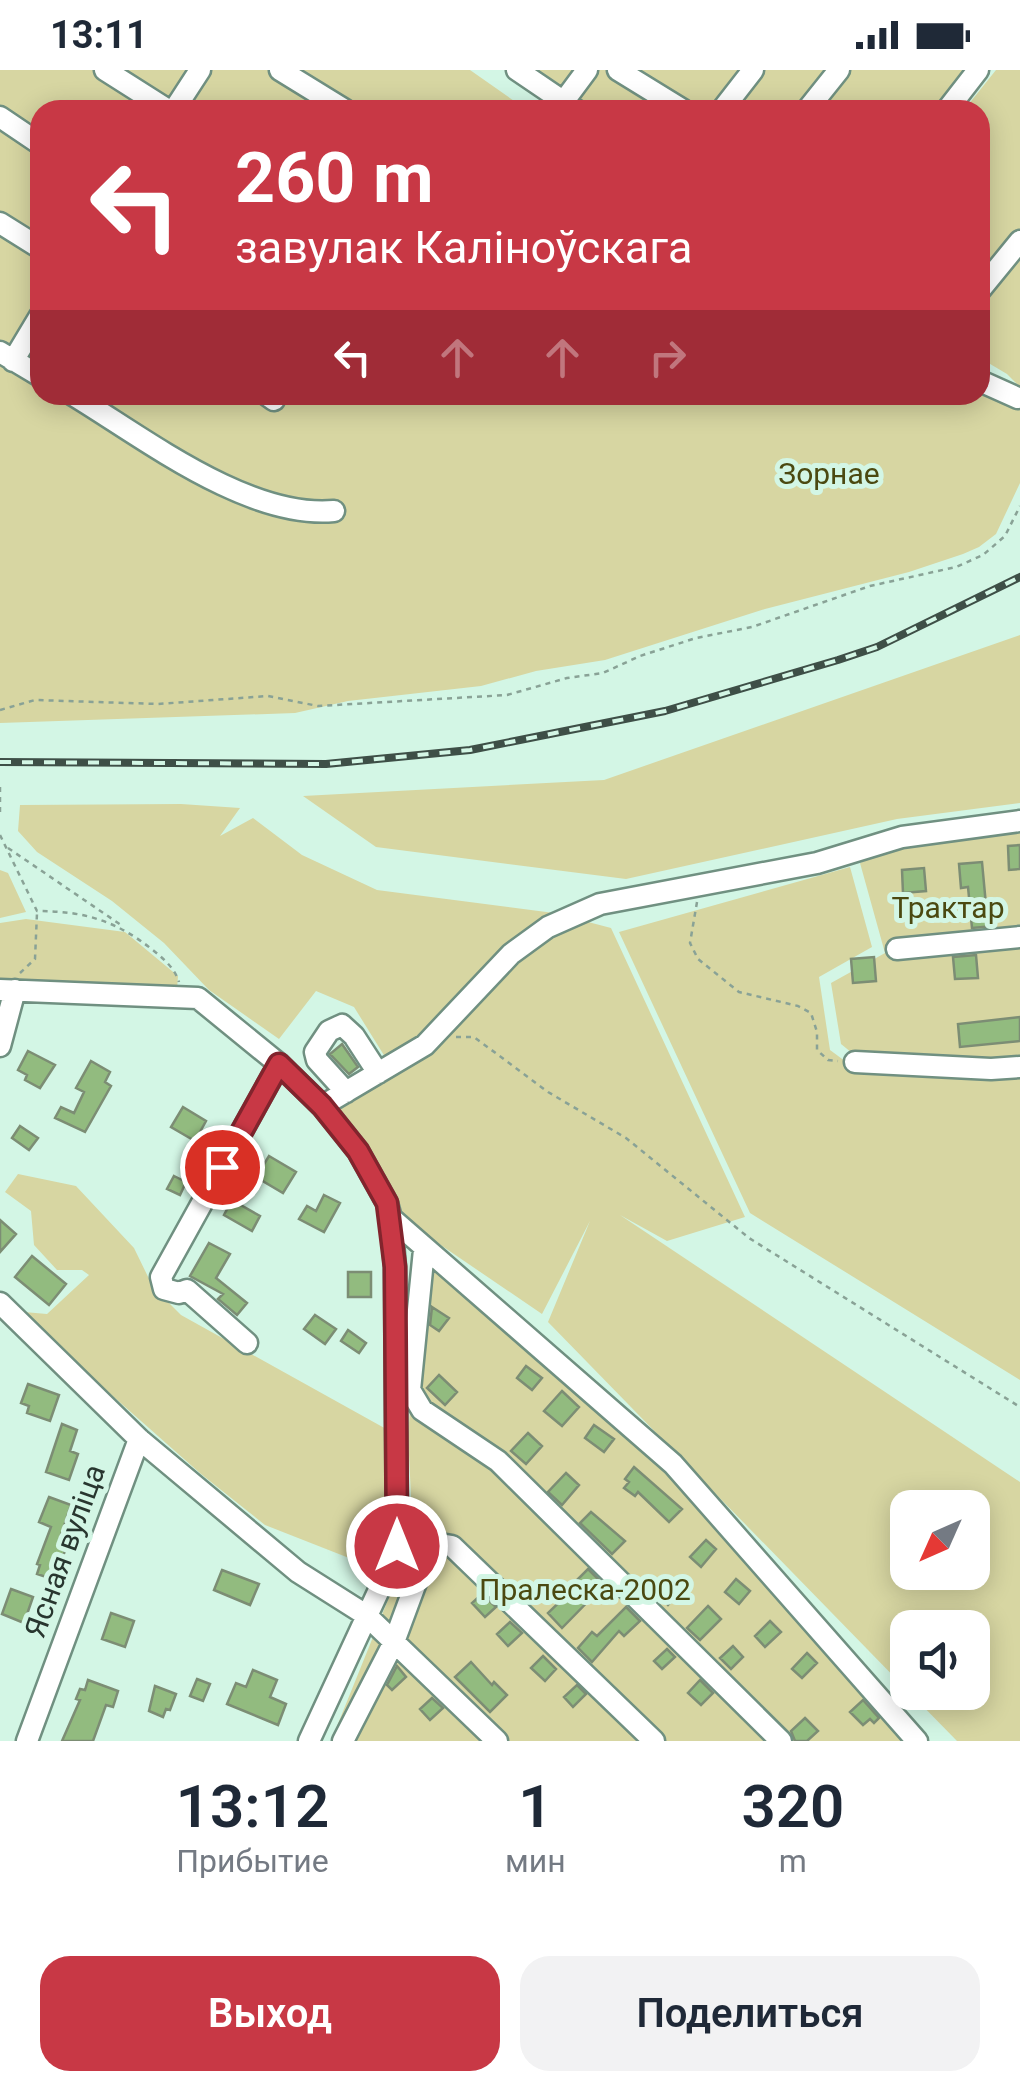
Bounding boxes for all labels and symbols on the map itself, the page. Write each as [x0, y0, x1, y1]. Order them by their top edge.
park label: Зорнае [778, 456, 880, 491]
park label: Трактар [891, 890, 1005, 925]
pin [180, 1125, 265, 1210]
street label: Ясная вуліца [17, 1459, 112, 1642]
north arrow [890, 1490, 990, 1590]
position arrow [345, 1494, 449, 1598]
park label: Пралеска-2002 [479, 1572, 691, 1607]

